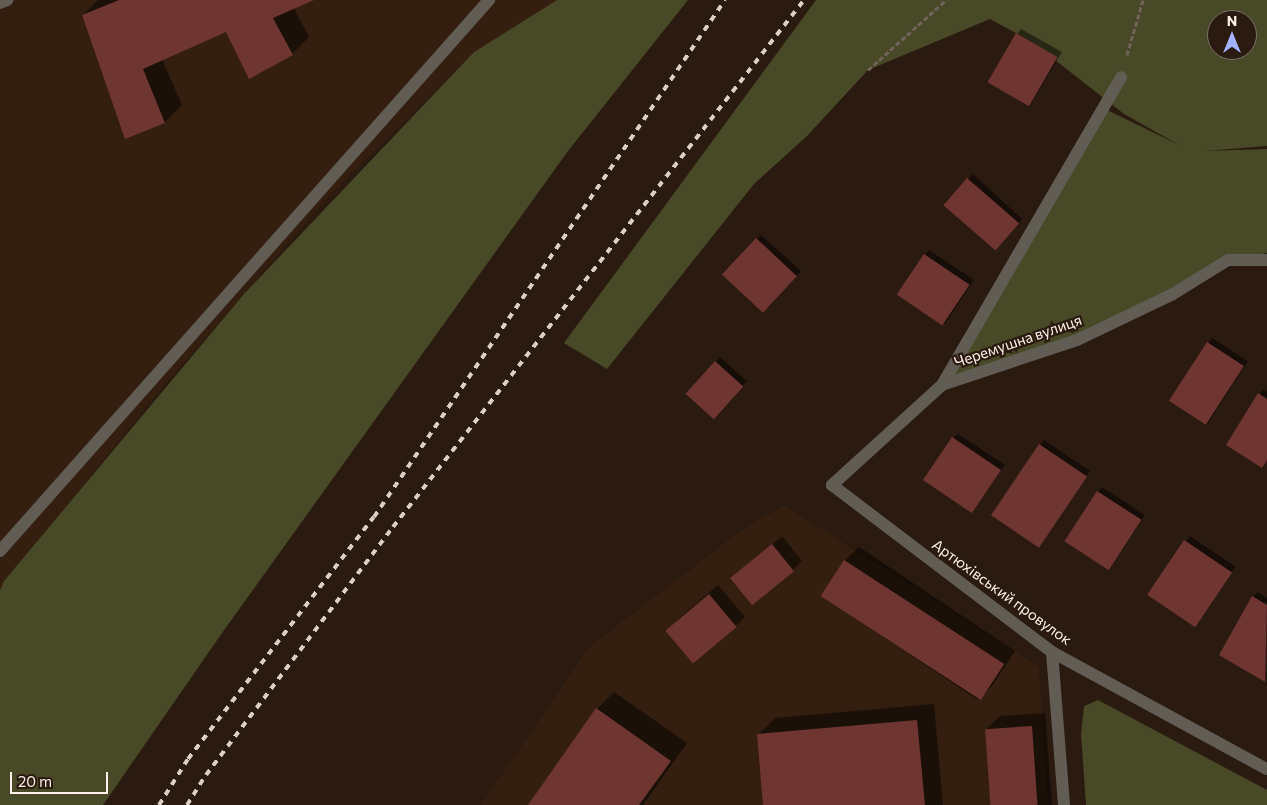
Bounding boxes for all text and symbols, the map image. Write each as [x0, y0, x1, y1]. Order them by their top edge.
north arrow [1207, 10, 1257, 60]
text: N [1227, 12, 1237, 29]
street label: Черемушна вулиця [952, 311, 1084, 371]
street label: Артюхівський провулок [929, 535, 1075, 649]
scale bar [12, 762, 110, 794]
text: 20 m [18, 772, 52, 790]

